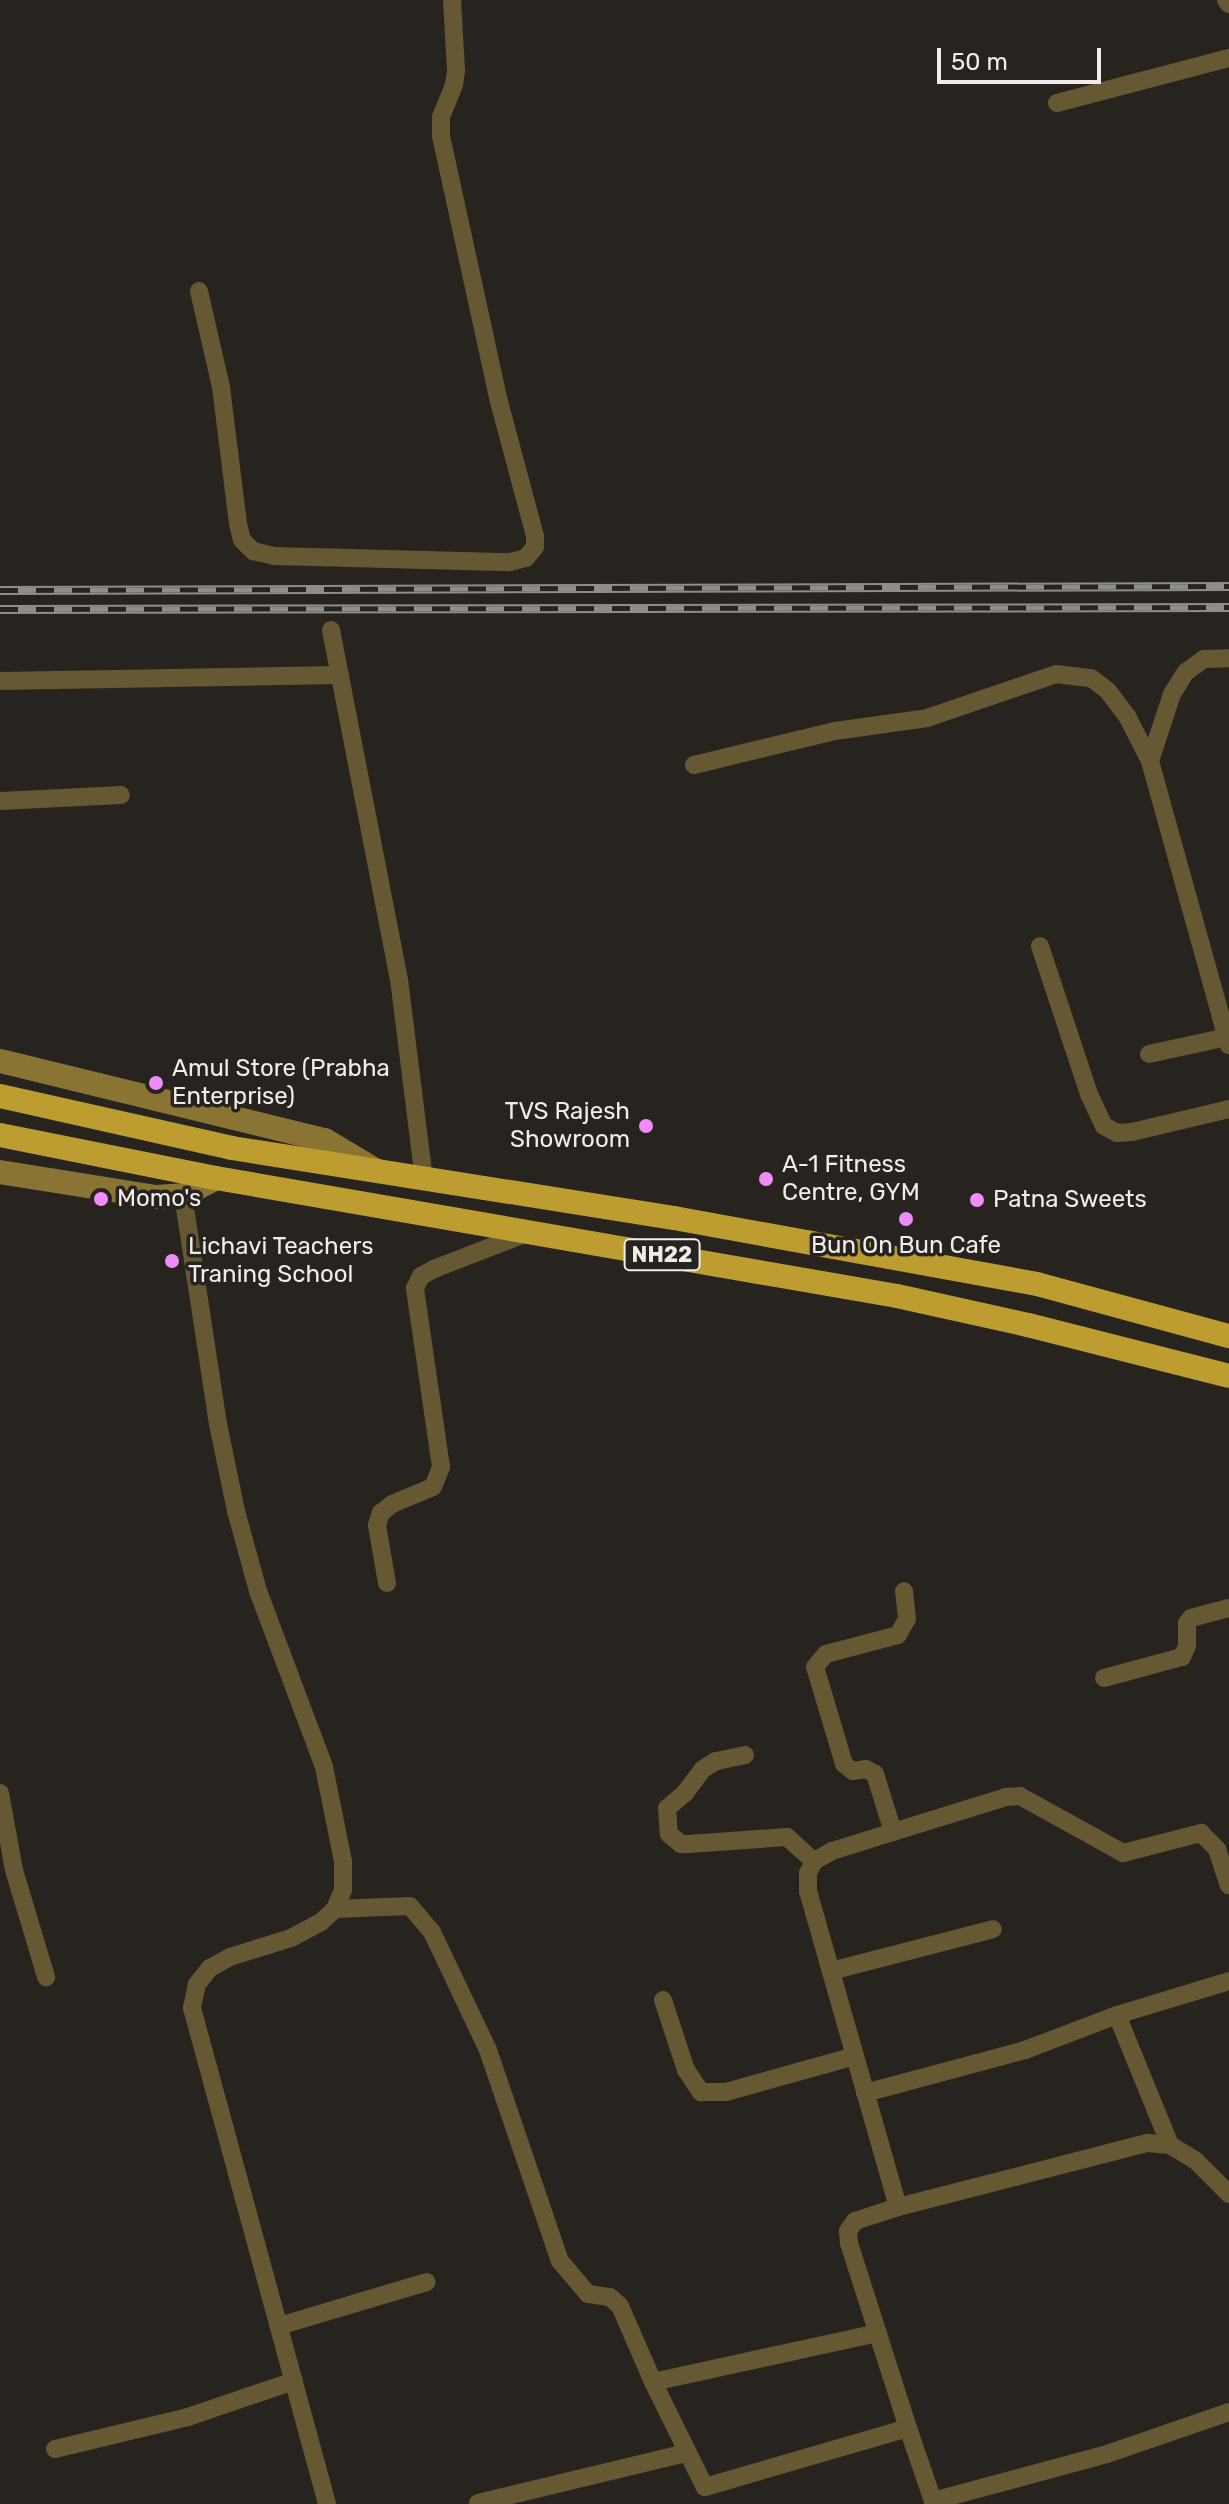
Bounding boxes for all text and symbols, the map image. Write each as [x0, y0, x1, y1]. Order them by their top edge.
scale bar [941, 32, 1105, 82]
text: 50 m [951, 48, 1008, 76]
place label: Amul Store (Prabha Enterprise) [172, 1055, 390, 1111]
marker: Amul Store (Prabha Enterprise) [147, 1074, 165, 1092]
place label: TVS Rajesh Showroom [505, 1098, 630, 1154]
marker: TVS Rajesh Showroom [637, 1117, 655, 1135]
place label: A-1 Fitness Centre, GYM [782, 1151, 920, 1207]
marker: A-1 Fitness Centre, GYM [757, 1170, 775, 1188]
place label: Momo's [117, 1185, 201, 1213]
place label: Patna Sweets [993, 1186, 1147, 1214]
marker: Momo's [92, 1190, 110, 1208]
marker: Patna Sweets [968, 1191, 986, 1209]
marker: Bun On Bun Cafe [897, 1210, 915, 1228]
place label: Bun On Bun Cafe [811, 1232, 1001, 1260]
place label: Lichavi Teachers Traning School [188, 1233, 374, 1289]
road number: NH22 [622, 1237, 702, 1273]
marker: Lichavi Teachers Traning School [163, 1252, 181, 1270]

